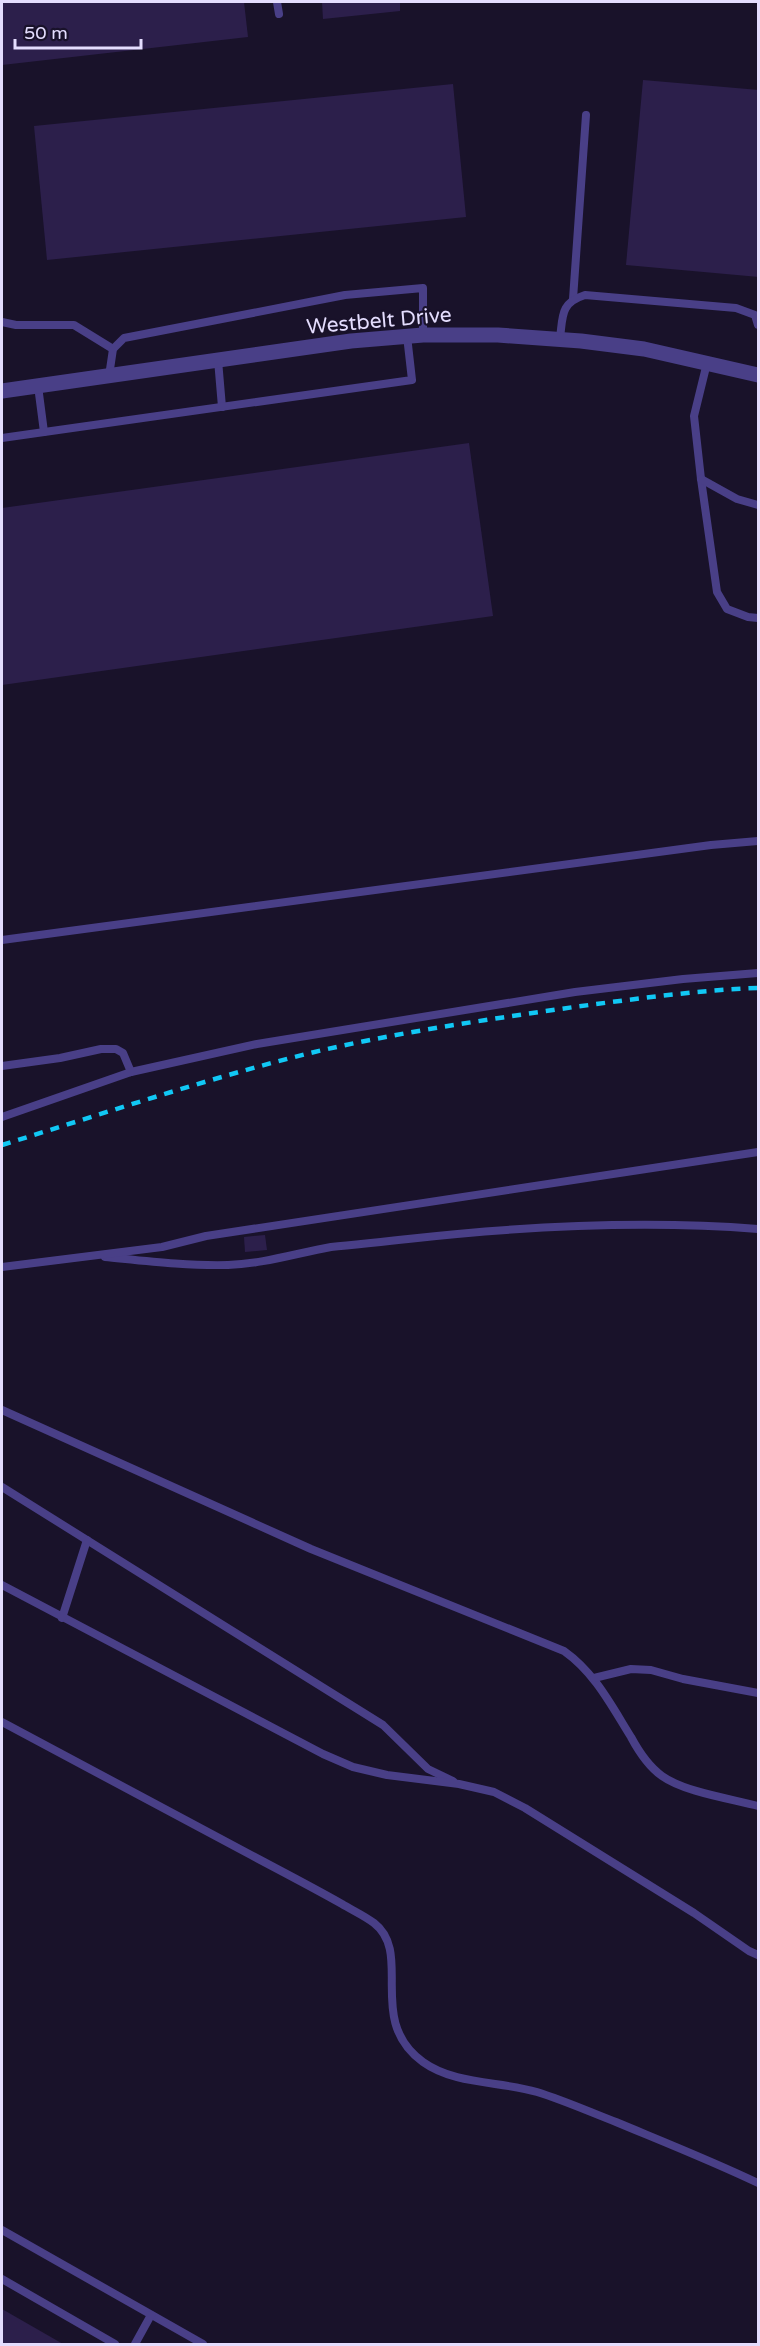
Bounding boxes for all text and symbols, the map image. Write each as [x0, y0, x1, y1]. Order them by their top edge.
scale bar [15, 12, 141, 50]
text: 50 m [24, 22, 68, 44]
street label: Westbelt Drive [305, 302, 453, 340]

